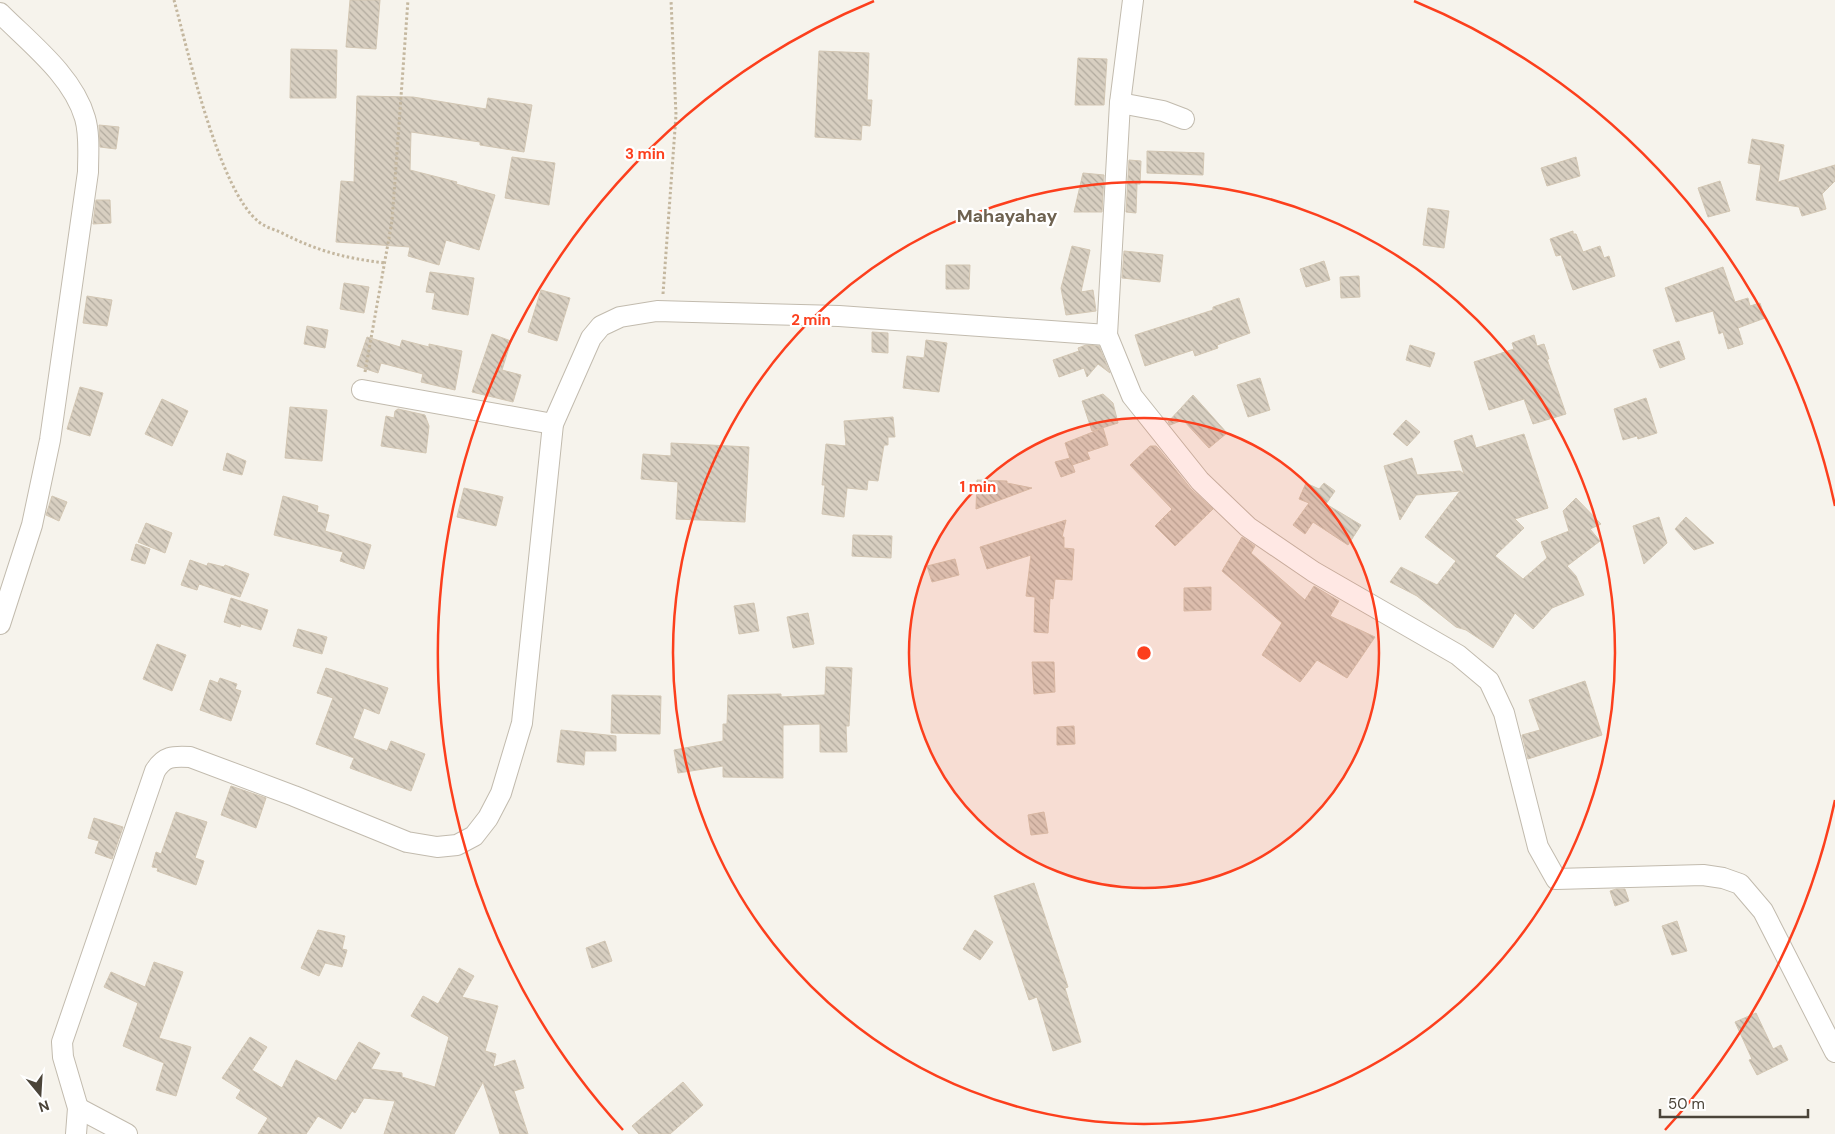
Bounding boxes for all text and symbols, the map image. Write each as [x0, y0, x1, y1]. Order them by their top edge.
text: 3 min [625, 144, 665, 164]
district label: Mahayahay [957, 204, 1058, 228]
text: 2 min [791, 310, 831, 330]
text: 1 min [960, 477, 996, 497]
centre of rings [1135, 644, 1153, 662]
north arrow [15, 1069, 65, 1119]
scale bar [1660, 1086, 1808, 1118]
text: 50 m [1668, 1094, 1705, 1114]
text: N [36, 1096, 52, 1117]

